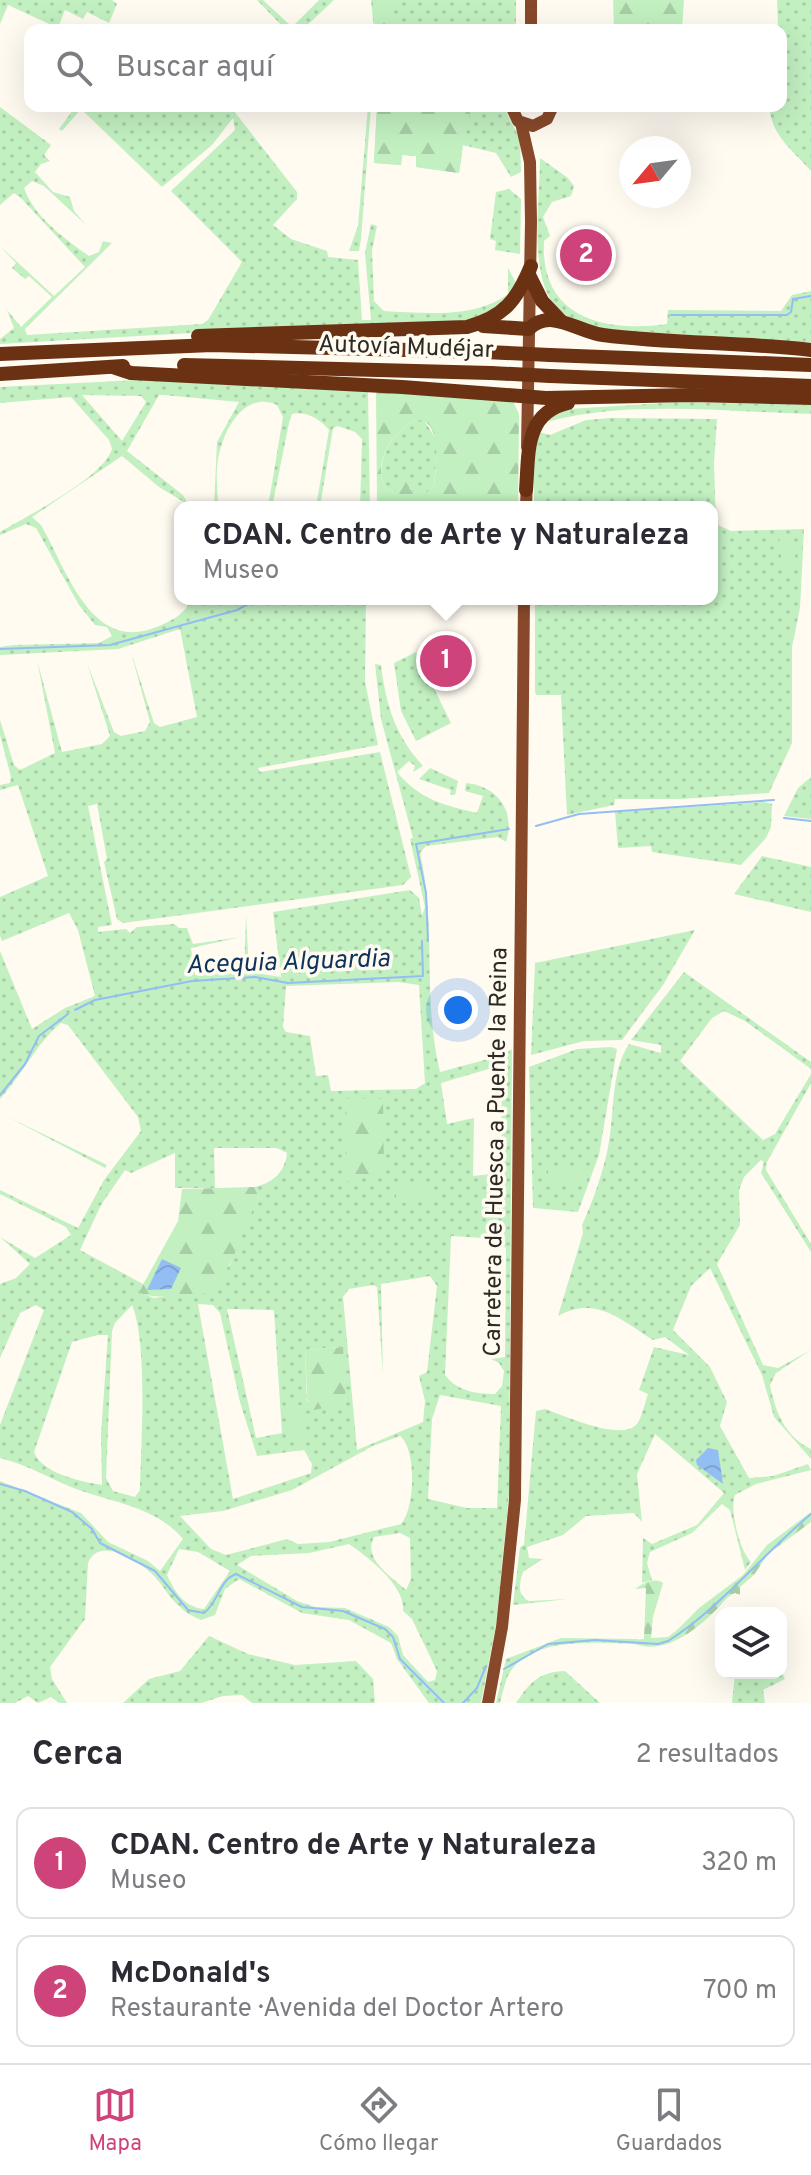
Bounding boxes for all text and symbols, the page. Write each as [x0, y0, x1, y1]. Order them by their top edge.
search box [24, 24, 787, 112]
icon: search [52, 46, 96, 90]
text: Buscar aquí [116, 50, 274, 87]
north arrow [619, 136, 691, 208]
pin: 2 [560, 225, 612, 285]
street label: Autovía Mudéjar [318, 330, 494, 366]
popup [174, 501, 718, 605]
text: CDAN. Centro de Arte y Naturaleza [203, 518, 689, 555]
text: Museo [203, 555, 279, 588]
pin: 1 [420, 631, 472, 691]
water label: Acequia Alguardia [185, 943, 391, 983]
street label: Carretera de Huesca a Puente la Reina [478, 947, 516, 1357]
your location [438, 990, 478, 1030]
map controls [715, 1607, 787, 1679]
button: layers [715, 1607, 787, 1679]
text: Cerca [32, 1734, 123, 1777]
text: 2 resultados [636, 1739, 779, 1772]
text: CDAN. Centro de Arte y Naturaleza [110, 1828, 596, 1865]
text: 1 [55, 1847, 65, 1880]
text: 320 m [701, 1847, 777, 1880]
text: Museo [110, 1865, 186, 1898]
text: McDonald's [110, 1956, 271, 1993]
text: 2 [52, 1975, 68, 2008]
text: 700 m [703, 1975, 777, 2008]
text: Restaurante · Avenida del Doctor Artero [110, 1993, 564, 2026]
tab: Mapa [89, 2083, 142, 2158]
tab: Cómo llegar [319, 2083, 439, 2158]
tab: Guardados [616, 2083, 722, 2158]

